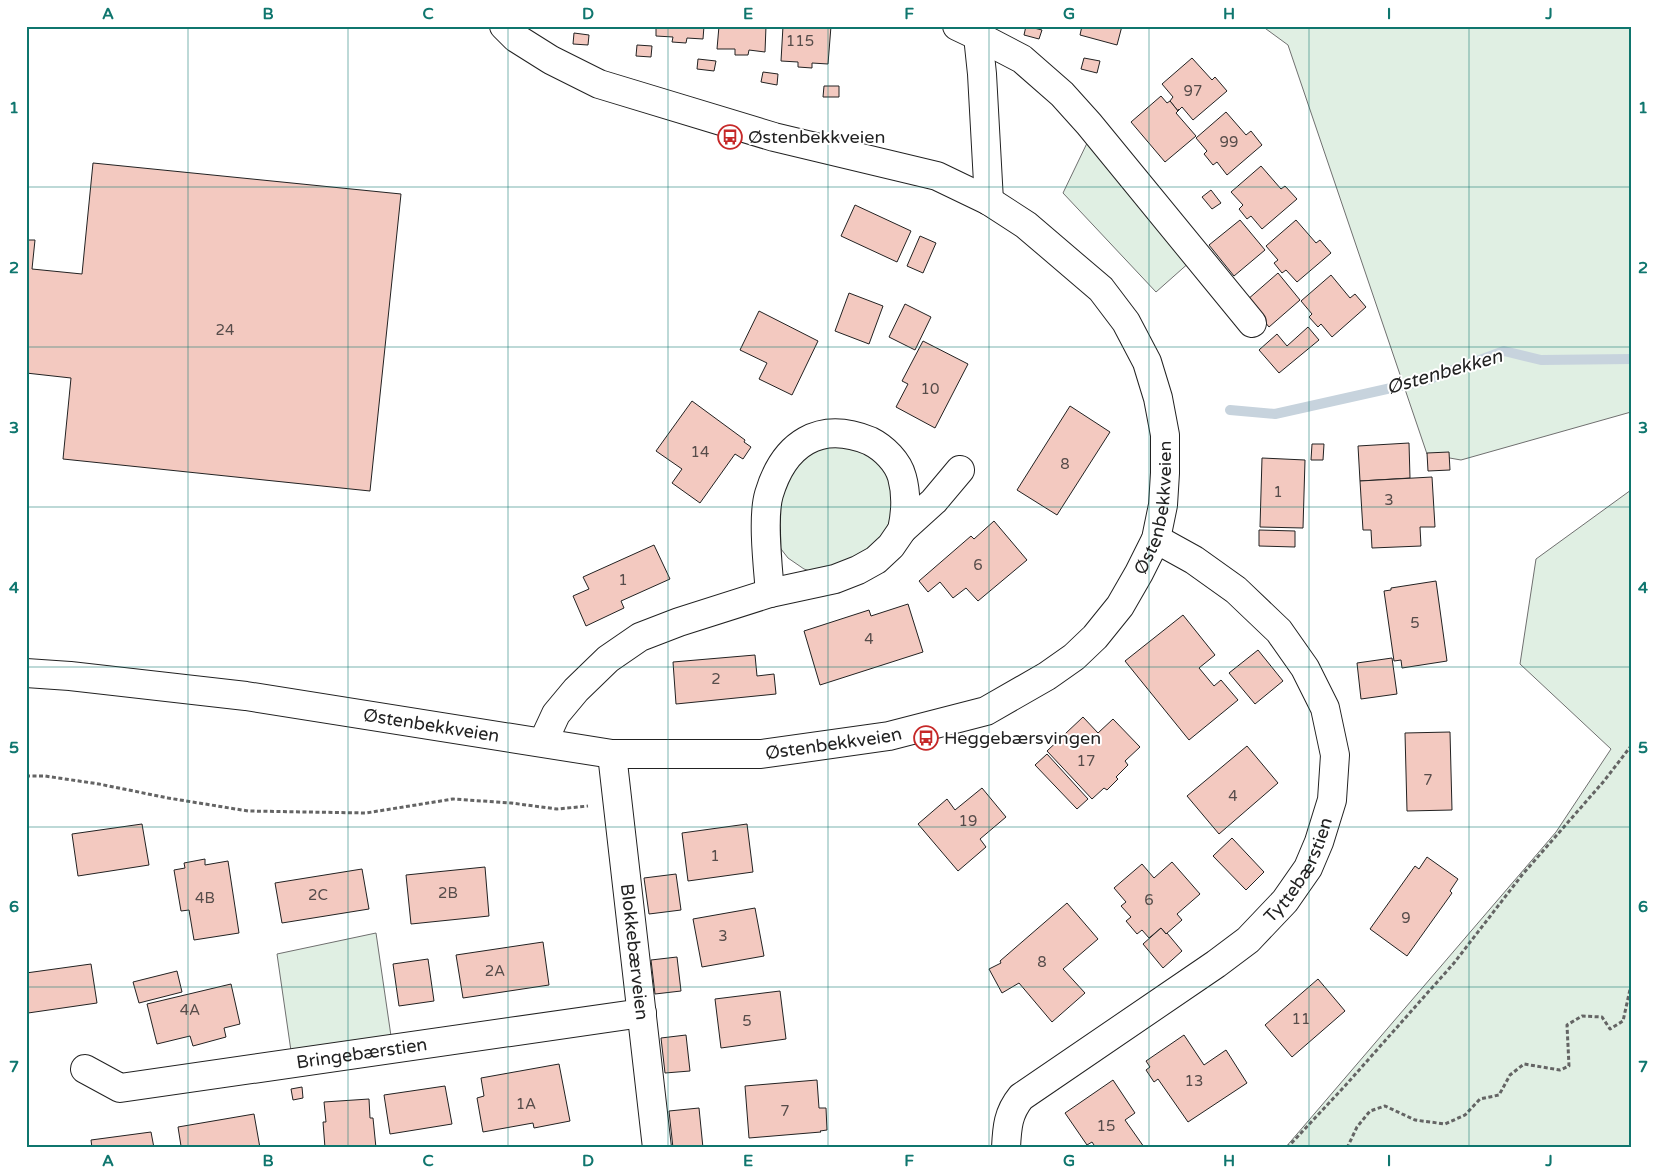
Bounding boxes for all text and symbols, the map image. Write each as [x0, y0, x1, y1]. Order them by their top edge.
text: A [102, 4, 114, 24]
text: B [262, 4, 274, 24]
text: C [422, 4, 434, 24]
text: D [582, 4, 594, 24]
text: E [743, 4, 753, 24]
text: F [904, 4, 914, 24]
text: G [1063, 4, 1075, 24]
text: H [1223, 4, 1235, 24]
text: I [1387, 4, 1391, 24]
text: J [1544, 4, 1553, 24]
house number: 115 [786, 32, 814, 50]
house number: 97 [1184, 82, 1202, 100]
text: 1 [9, 98, 19, 118]
text: 1 [1638, 98, 1648, 118]
bus stop icon: Østenbekkveien [717, 124, 743, 150]
place label: Østenbekkveien [748, 126, 885, 148]
house number: 99 [1220, 133, 1238, 151]
text: 2 [9, 258, 19, 278]
text: 2 [1638, 258, 1648, 278]
house number: 24 [216, 321, 234, 339]
water label: Østenbekken [1384, 345, 1505, 399]
house number: 10 [921, 380, 939, 398]
text: 3 [9, 418, 19, 438]
text: 3 [1638, 418, 1648, 438]
street label: Østenbekkveien [1129, 441, 1176, 578]
house number: 14 [691, 443, 709, 461]
house number: 8 [1060, 455, 1070, 473]
house number: 1 [1273, 483, 1283, 501]
house number: 3 [1384, 491, 1394, 509]
house number: 6 [973, 556, 983, 574]
house number: 1 [618, 571, 628, 589]
text: 4 [9, 578, 19, 598]
text: 4 [1638, 578, 1648, 598]
house number: 5 [1410, 614, 1420, 632]
house number: 4 [864, 630, 874, 648]
house number: 2 [711, 670, 721, 688]
street label: Østenbekkveien [362, 704, 501, 747]
street label: Østenbekkveien [764, 722, 904, 764]
bus stop icon: Heggebærsvingen [913, 725, 939, 751]
place label: Heggebærsvingen [944, 727, 1101, 749]
text: 5 [9, 738, 19, 758]
text: 5 [1638, 738, 1648, 758]
house number: 17 [1077, 752, 1095, 770]
house number: 7 [1423, 771, 1433, 789]
house number: 4 [1228, 787, 1238, 805]
house number: 19 [959, 812, 977, 830]
street label: Tyttebærstien [1259, 815, 1337, 927]
house number: 1 [710, 847, 720, 865]
street label: Blokkebærveien [616, 882, 653, 1021]
house number: 2B [438, 884, 458, 902]
house number: 2C [308, 886, 328, 904]
house number: 4B [195, 889, 215, 907]
house number: 6 [1144, 891, 1154, 909]
text: 6 [9, 897, 19, 917]
text: 6 [1638, 897, 1648, 917]
house number: 9 [1401, 909, 1411, 927]
house number: 3 [718, 927, 728, 945]
house number: 8 [1037, 953, 1047, 971]
house number: 2A [485, 962, 505, 980]
house number: 4A [180, 1001, 200, 1019]
house number: 11 [1292, 1010, 1310, 1028]
house number: 5 [742, 1012, 752, 1030]
street label: Bringebærstien [295, 1033, 429, 1074]
text: 7 [9, 1057, 19, 1077]
text: 7 [1638, 1057, 1648, 1077]
house number: 13 [1185, 1072, 1203, 1090]
house number: 1A [516, 1095, 536, 1113]
house number: 7 [780, 1102, 790, 1120]
house number: 15 [1097, 1117, 1115, 1135]
text: A [102, 1151, 114, 1171]
text: B [262, 1151, 274, 1171]
text: C [422, 1151, 434, 1171]
text: D [582, 1151, 594, 1171]
text: E [743, 1151, 753, 1171]
text: F [904, 1151, 914, 1171]
text: G [1063, 1151, 1075, 1171]
text: H [1223, 1151, 1235, 1171]
text: I [1387, 1151, 1391, 1171]
text: J [1544, 1151, 1553, 1171]

